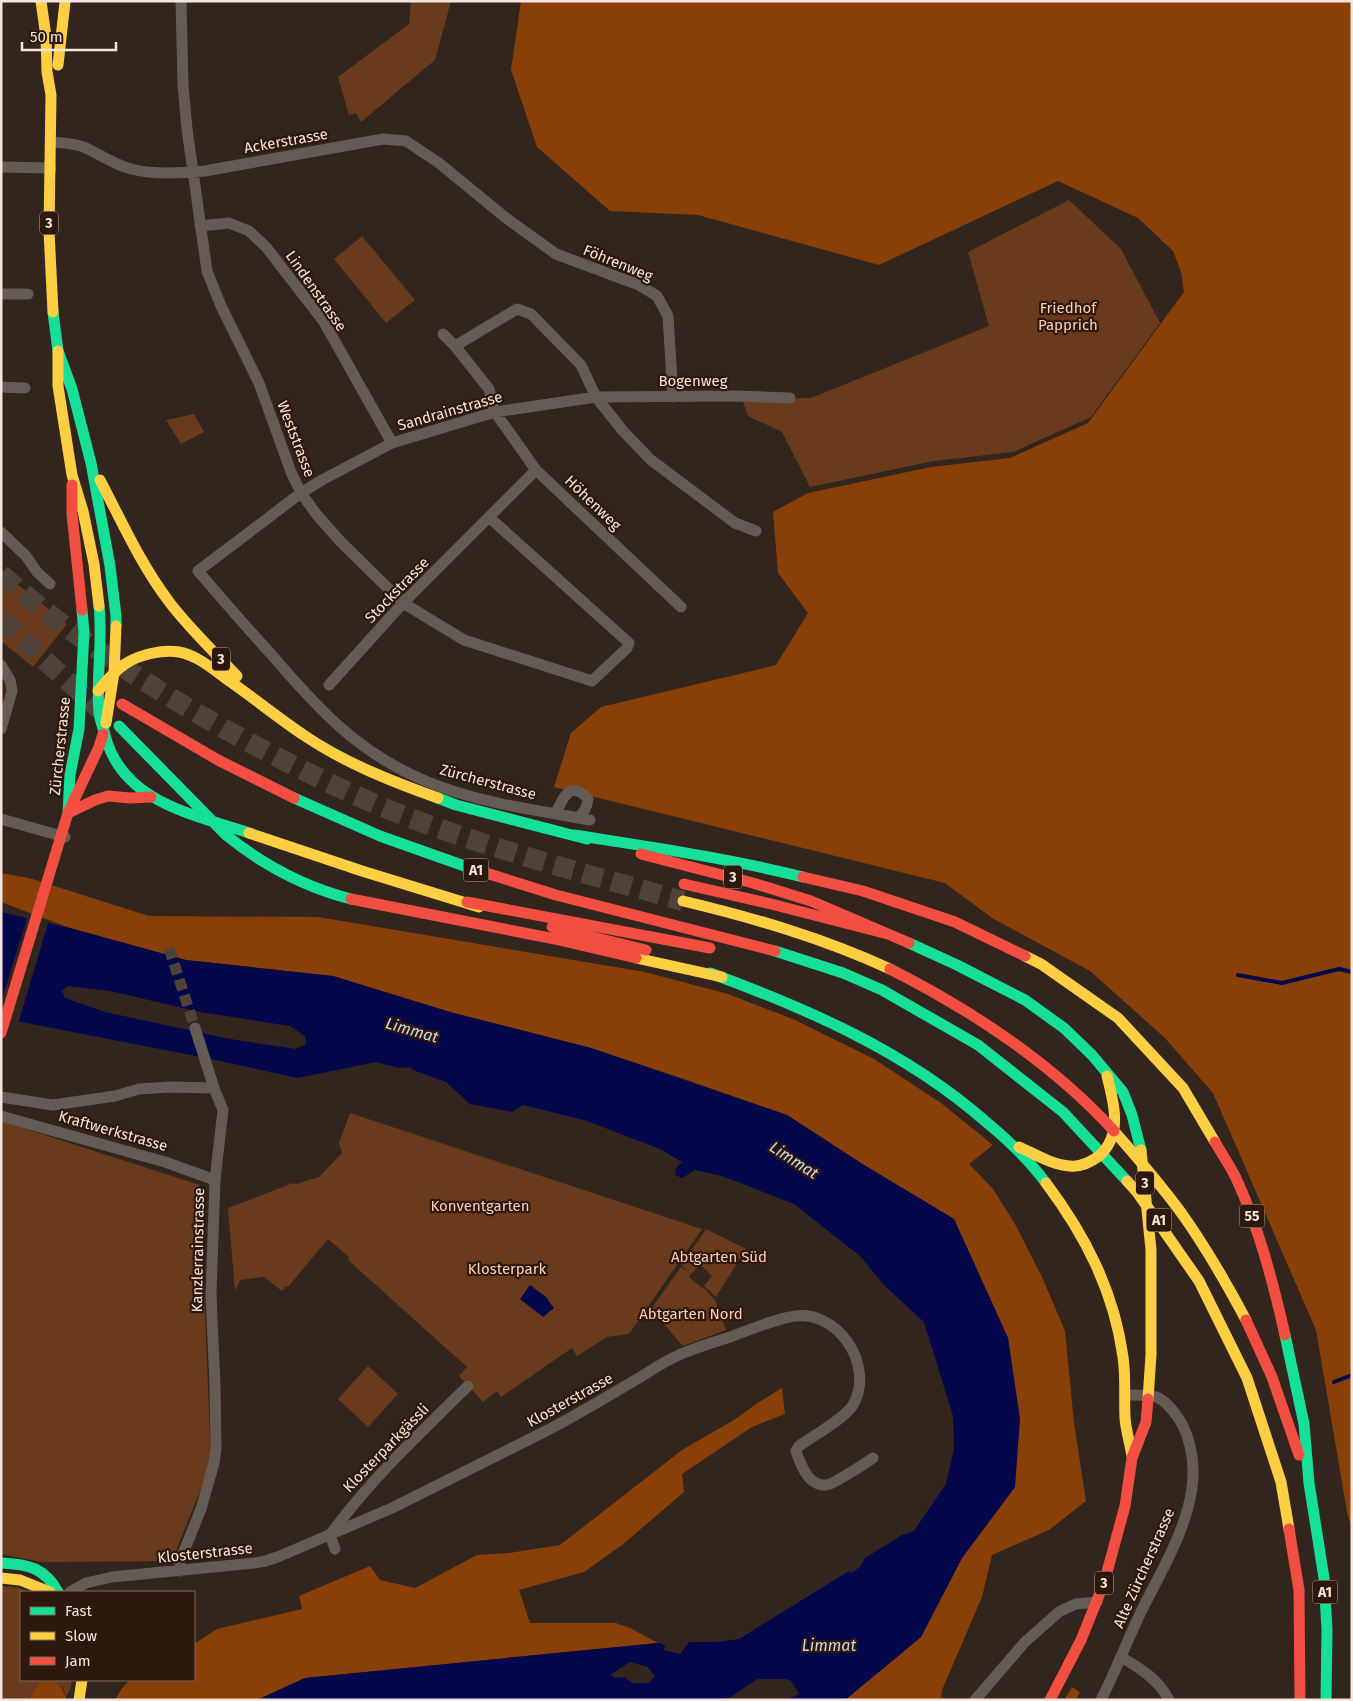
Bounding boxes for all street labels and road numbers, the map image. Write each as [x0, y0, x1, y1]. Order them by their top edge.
street label: Ackerstrasse [243, 125, 329, 157]
road number: 3 [40, 212, 58, 234]
street label: Föhrenweg [581, 241, 656, 285]
street label: Lindenstrasse [282, 247, 350, 335]
street label: Bogenweg [658, 372, 728, 390]
street label: Sandrainstrasse [395, 387, 505, 435]
street label: Weststrasse [273, 398, 319, 480]
street label: Höhenweg [561, 472, 625, 534]
street label: Stockstrasse [361, 553, 433, 627]
road number: 3 [212, 648, 230, 671]
street label: Zürcherstrasse [46, 696, 74, 796]
street label: Zürcherstrasse [438, 760, 538, 804]
road number: A1 [464, 858, 488, 882]
road number: 3 [724, 866, 742, 889]
street label: Kraftwerkstrasse [56, 1107, 170, 1155]
road number: 3 [1136, 1172, 1154, 1194]
street label: Kanzlerrainstrasse [188, 1188, 208, 1312]
road number: 55 [1240, 1204, 1264, 1228]
road number: A1 [1146, 1208, 1172, 1232]
street label: Klosterstrasse [524, 1369, 616, 1431]
street label: Klosterparkgässli [339, 1400, 433, 1496]
street label: Alte Zürcherstrasse [1109, 1505, 1179, 1631]
street label: Klosterstrasse [157, 1539, 253, 1567]
road number: 3 [1095, 1572, 1113, 1595]
road number: A1 [1312, 1580, 1338, 1604]

